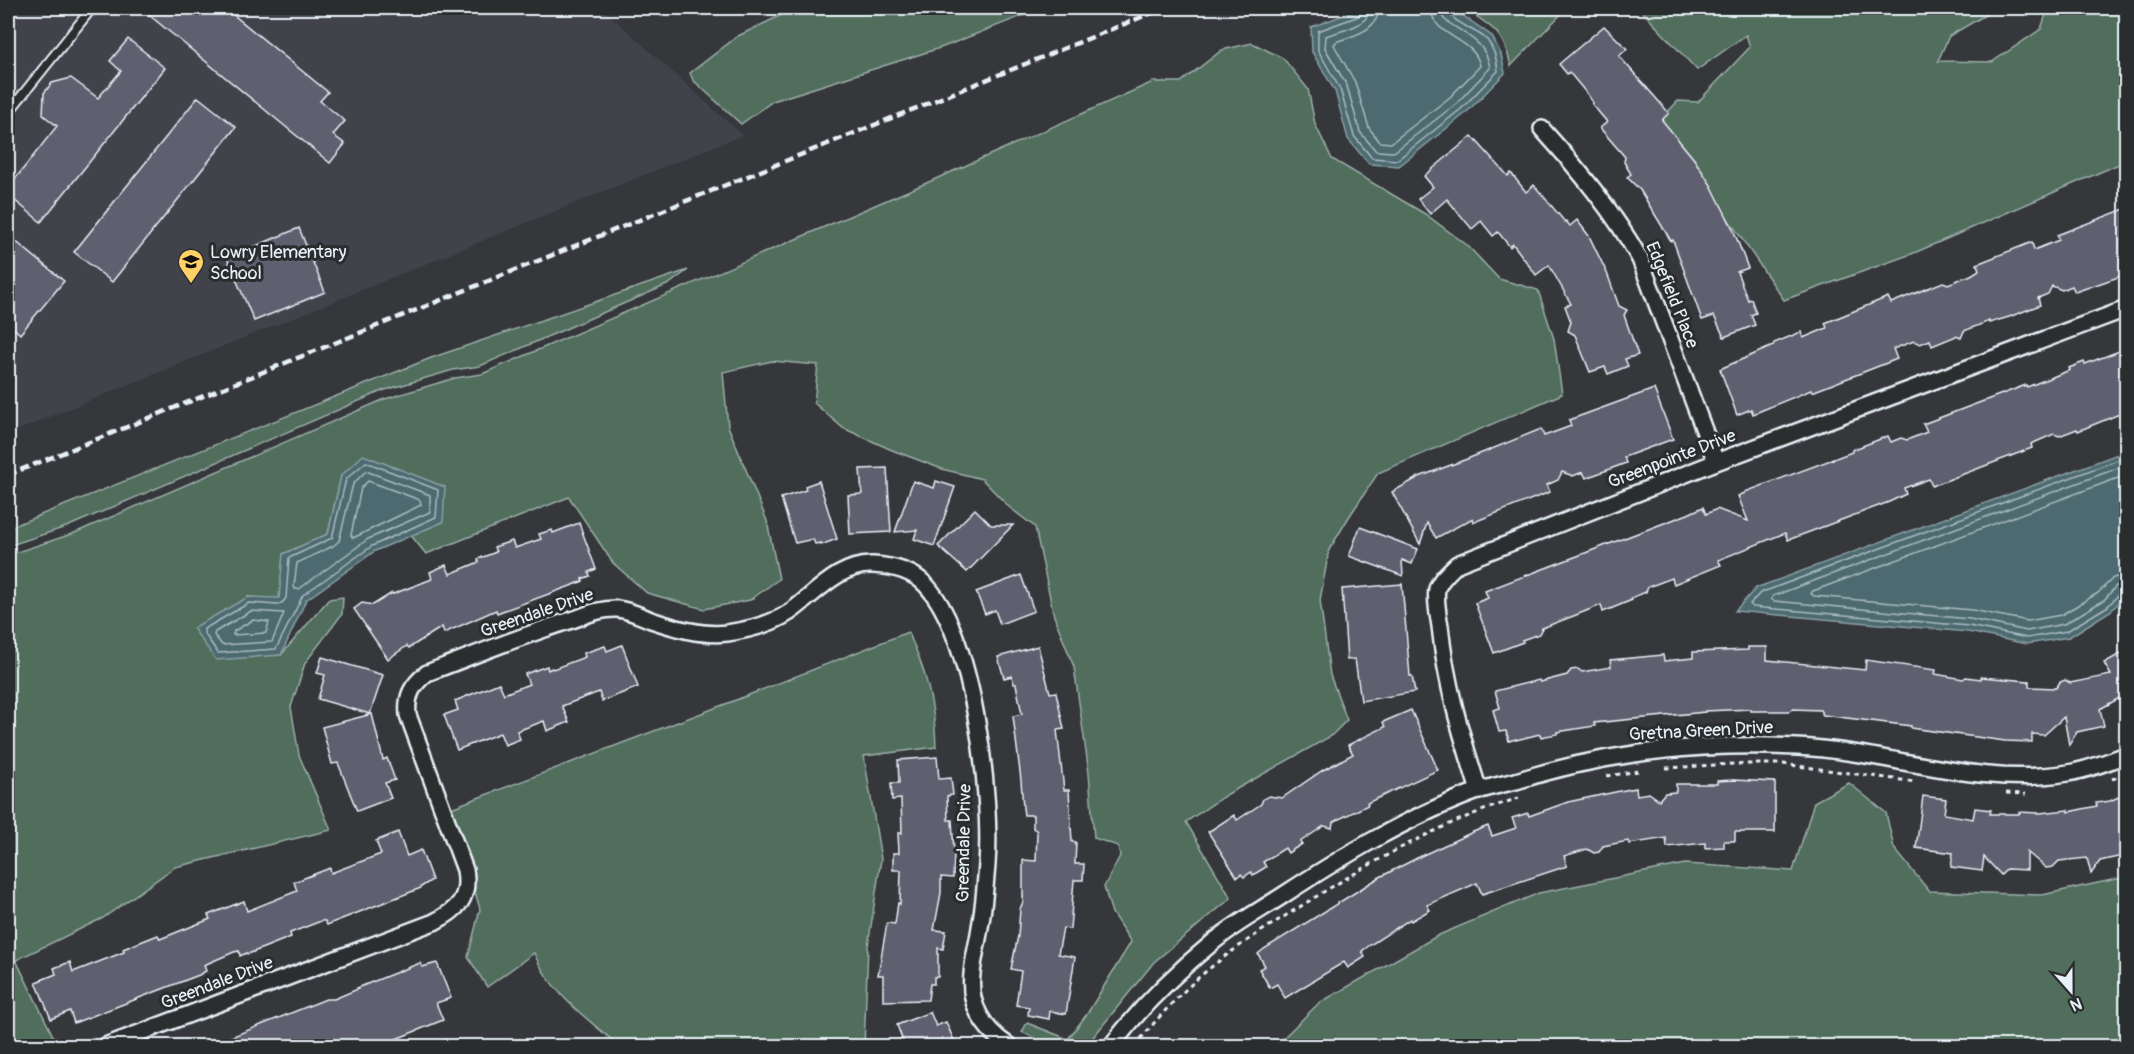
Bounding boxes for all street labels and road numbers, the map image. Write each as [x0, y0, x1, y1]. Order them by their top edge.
street label: Edgefield Place [1640, 238, 1704, 352]
street label: Greenpointe Drive [1605, 424, 1739, 494]
street label: Greendale Drive [477, 583, 597, 643]
street label: Gretna Green Drive [1628, 716, 1774, 746]
street label: Greendale Drive [951, 784, 977, 902]
street label: Greendale Drive [158, 951, 276, 1015]

